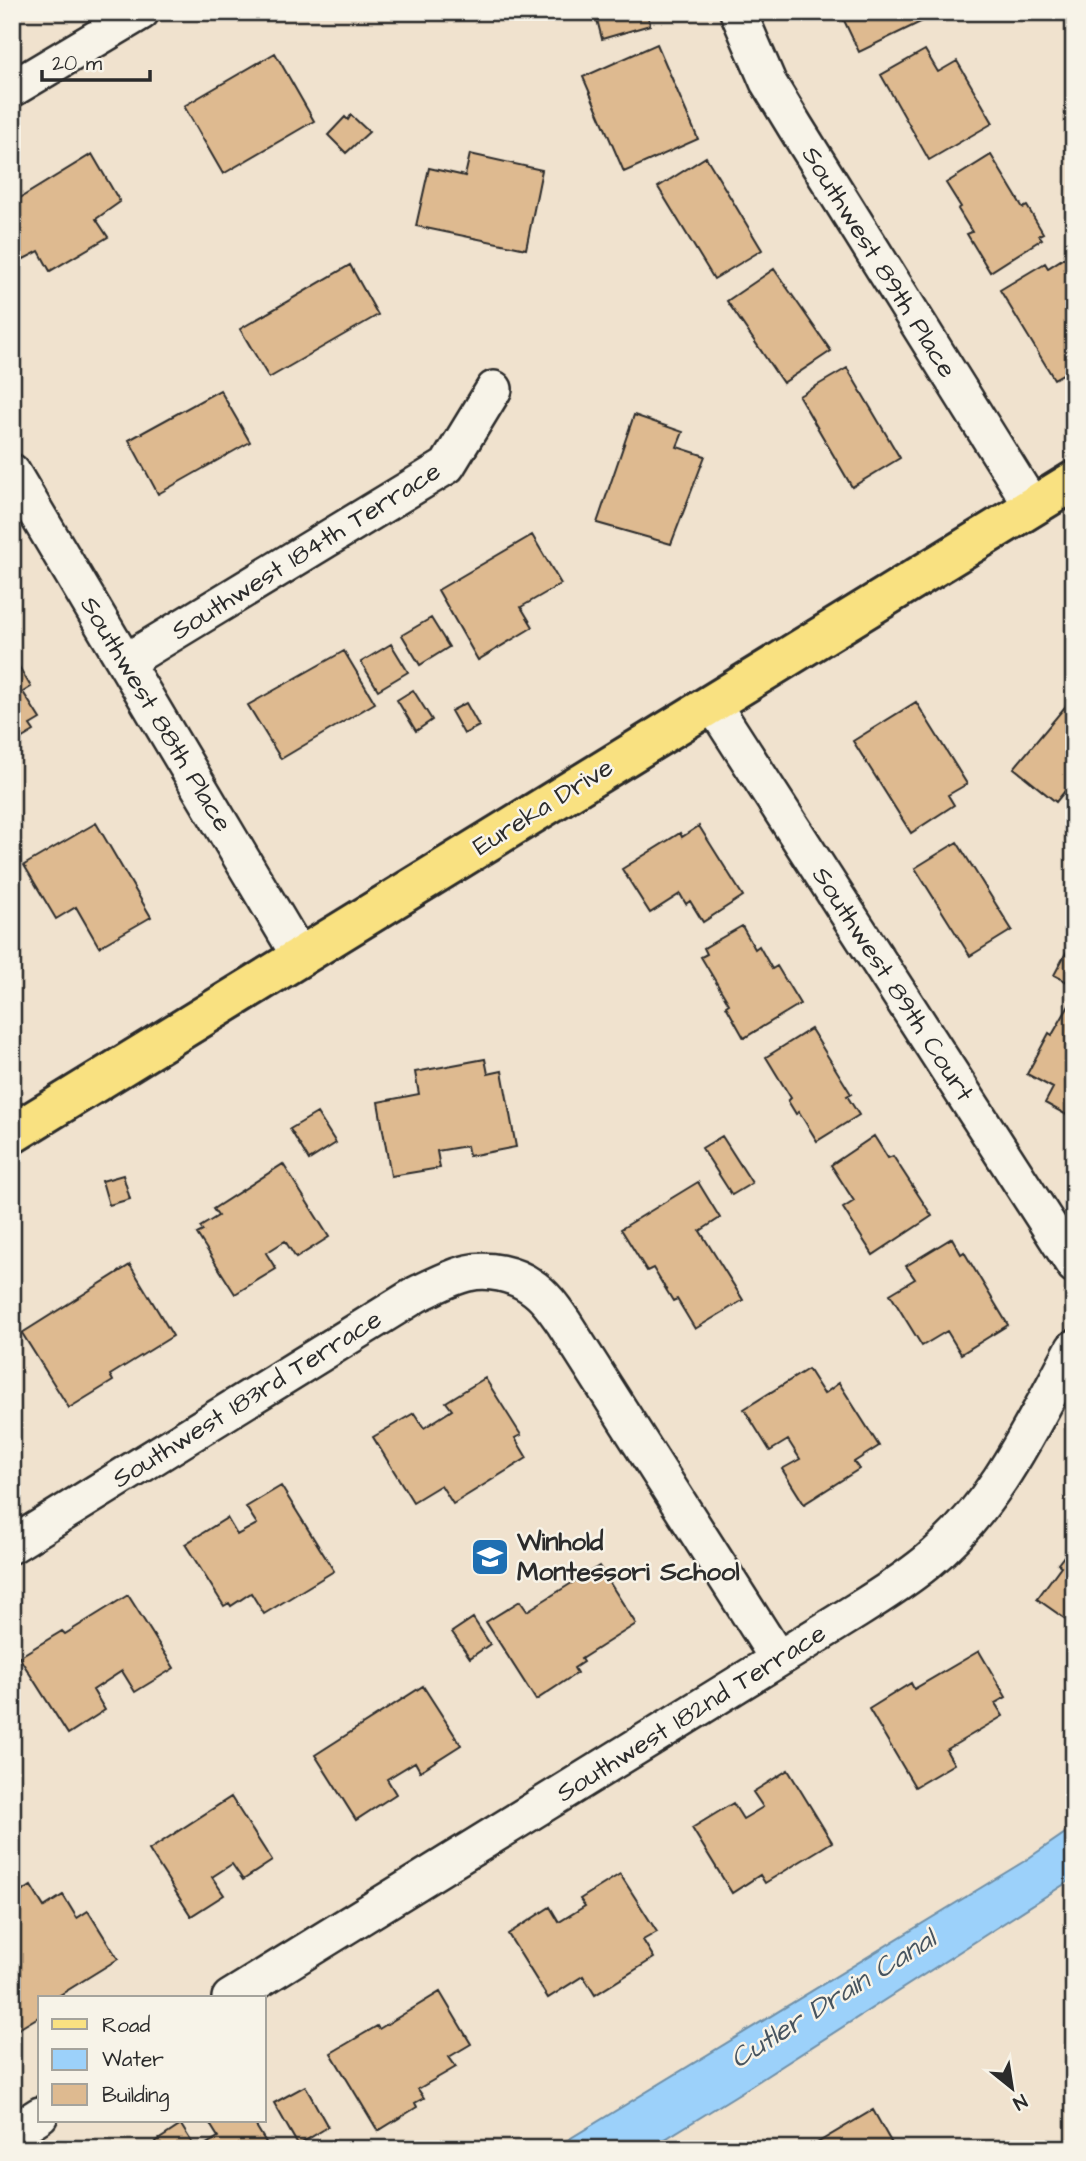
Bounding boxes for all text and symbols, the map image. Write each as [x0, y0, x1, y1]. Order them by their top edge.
scale bar [42, 38, 150, 82]
text: 20 m [52, 49, 103, 78]
street label: Southwest 89th Place [793, 139, 965, 385]
street label: Southwest 184th Terrace [164, 453, 448, 649]
street label: Southwest 88th Place [71, 589, 241, 839]
street label: Eureka Drive [466, 750, 620, 864]
street label: Southwest 89th Court [803, 859, 983, 1109]
street label: Southwest 183rd Terrace [106, 1301, 388, 1497]
place label: Winhold Montessori School [516, 1524, 740, 1590]
school or university icon: Winhold Montessori School [469, 1536, 511, 1578]
street label: Southwest 182nd Terrace [549, 1615, 833, 1811]
water label: Cutler Drain Canal [723, 1918, 946, 2078]
legend [38, 1996, 266, 2122]
text: Road [102, 2011, 150, 2040]
text: Water [102, 2045, 164, 2074]
north arrow [978, 2052, 1048, 2122]
text: Building [102, 2081, 170, 2112]
text: N [1008, 2087, 1032, 2116]

